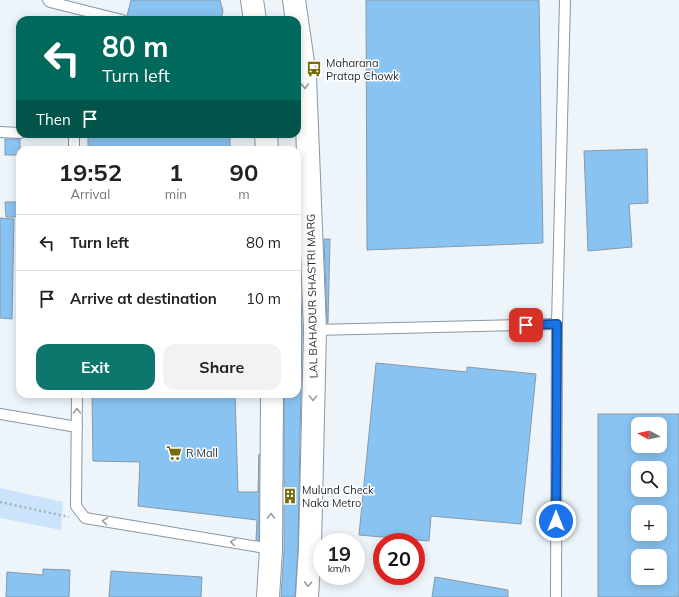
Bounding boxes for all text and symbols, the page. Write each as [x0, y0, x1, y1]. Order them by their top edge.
text: 80 m [102, 29, 168, 64]
icon: left [36, 32, 88, 84]
place label: Maharana Pratap Chowk [326, 56, 399, 83]
bus stop icon: Maharana Pratap Chowk [305, 60, 323, 78]
text: Turn left [102, 64, 170, 87]
one-way arrow [301, 83, 310, 89]
icon: arrive [79, 108, 101, 130]
text: Then [36, 110, 71, 129]
text: 19:52 [59, 157, 122, 187]
text: 1 [169, 157, 183, 187]
text: 90 [230, 157, 258, 187]
text: Arrival [71, 186, 110, 202]
text: min [165, 186, 187, 202]
text: m [238, 186, 250, 202]
street label: LAL BAHADUR SHASTRI MARG [304, 214, 320, 378]
icon: left [36, 232, 58, 254]
text: Turn left [70, 233, 129, 252]
text: 80 m [246, 233, 281, 252]
icon: arrive [36, 288, 58, 310]
text: Arrive at destination [70, 289, 217, 308]
text: 10 m [246, 289, 281, 308]
pin [509, 308, 543, 342]
icon: arrive [515, 314, 537, 336]
button: Exit [36, 344, 155, 390]
button: Share [163, 344, 281, 390]
one-way arrow [309, 395, 318, 401]
one-way arrow [73, 408, 81, 414]
north arrow [631, 417, 667, 453]
map controls [631, 417, 667, 585]
supermarket icon: R Mall [165, 444, 183, 462]
place label: R Mall [186, 446, 218, 460]
button: search [631, 461, 667, 497]
place label: Mulund Check Naka Metro [302, 483, 374, 510]
building icon: Mulund Check Naka Metro [281, 487, 299, 505]
position arrow [535, 500, 577, 542]
button: + [631, 505, 667, 541]
one-way arrow [267, 513, 275, 519]
one-way arrow [101, 517, 108, 526]
speed limit sign: 20 [373, 533, 425, 585]
one-way arrow [230, 538, 236, 547]
text: 19 [327, 541, 351, 566]
button: − [631, 549, 667, 585]
text: km/h [328, 562, 350, 575]
one-way arrow [304, 581, 313, 587]

